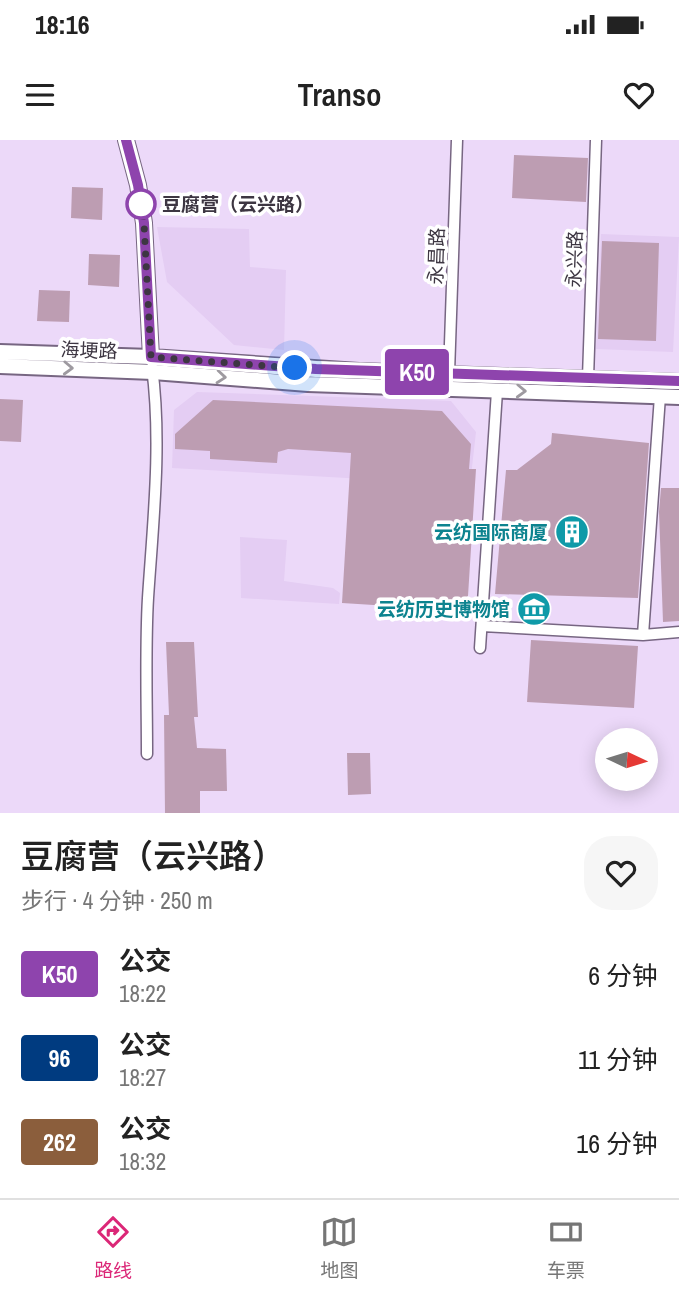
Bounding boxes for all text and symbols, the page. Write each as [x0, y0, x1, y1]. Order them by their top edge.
text: 18:16 [35, 7, 90, 42]
text: Transo [297, 73, 382, 116]
icon: menu [21, 76, 59, 114]
icon: heart [620, 76, 658, 114]
marker: 豆腐营（云兴路） [126, 189, 156, 219]
place label: 豆腐营（云兴路） [162, 191, 314, 217]
street label: 永昌路 [422, 227, 450, 285]
street label: 永兴路 [560, 230, 588, 288]
street label: 海埂路 [60, 336, 118, 364]
line badge: K50 [377, 349, 457, 395]
your location [277, 350, 312, 385]
text: K50 [399, 356, 435, 388]
one-way arrow [63, 361, 74, 376]
one-way arrow [216, 369, 227, 384]
one-way arrow [516, 384, 527, 399]
building icon: 云纺国际商厦 [553, 513, 591, 551]
place label: 云纺国际商厦 [434, 519, 548, 545]
museum icon: 云纺历史博物馆 [515, 590, 553, 628]
place label: 云纺历史博物馆 [377, 596, 510, 622]
north arrow [595, 728, 658, 791]
map controls [595, 728, 658, 791]
text: 豆腐营（云兴路） [21, 834, 285, 878]
button: heart [584, 836, 658, 910]
text: 步行 · 4 分钟 · 250 m [21, 885, 213, 916]
text: 公交 [119, 943, 171, 978]
text: K50 [41, 958, 78, 990]
text: 6 分钟 [588, 958, 658, 993]
text: 18:22 [119, 978, 166, 1009]
text: 公交 [119, 1027, 171, 1062]
text: 96 [49, 1042, 70, 1074]
text: 11 分钟 [578, 1042, 658, 1077]
text: 18:27 [119, 1062, 166, 1093]
text: 公交 [119, 1111, 171, 1146]
text: 262 [43, 1126, 76, 1158]
text: 16 分钟 [576, 1126, 658, 1161]
text: 18:32 [119, 1146, 166, 1177]
tab: 路线 [94, 1213, 132, 1283]
tab: 地图 [320, 1213, 359, 1283]
tab: 车票 [547, 1213, 585, 1283]

